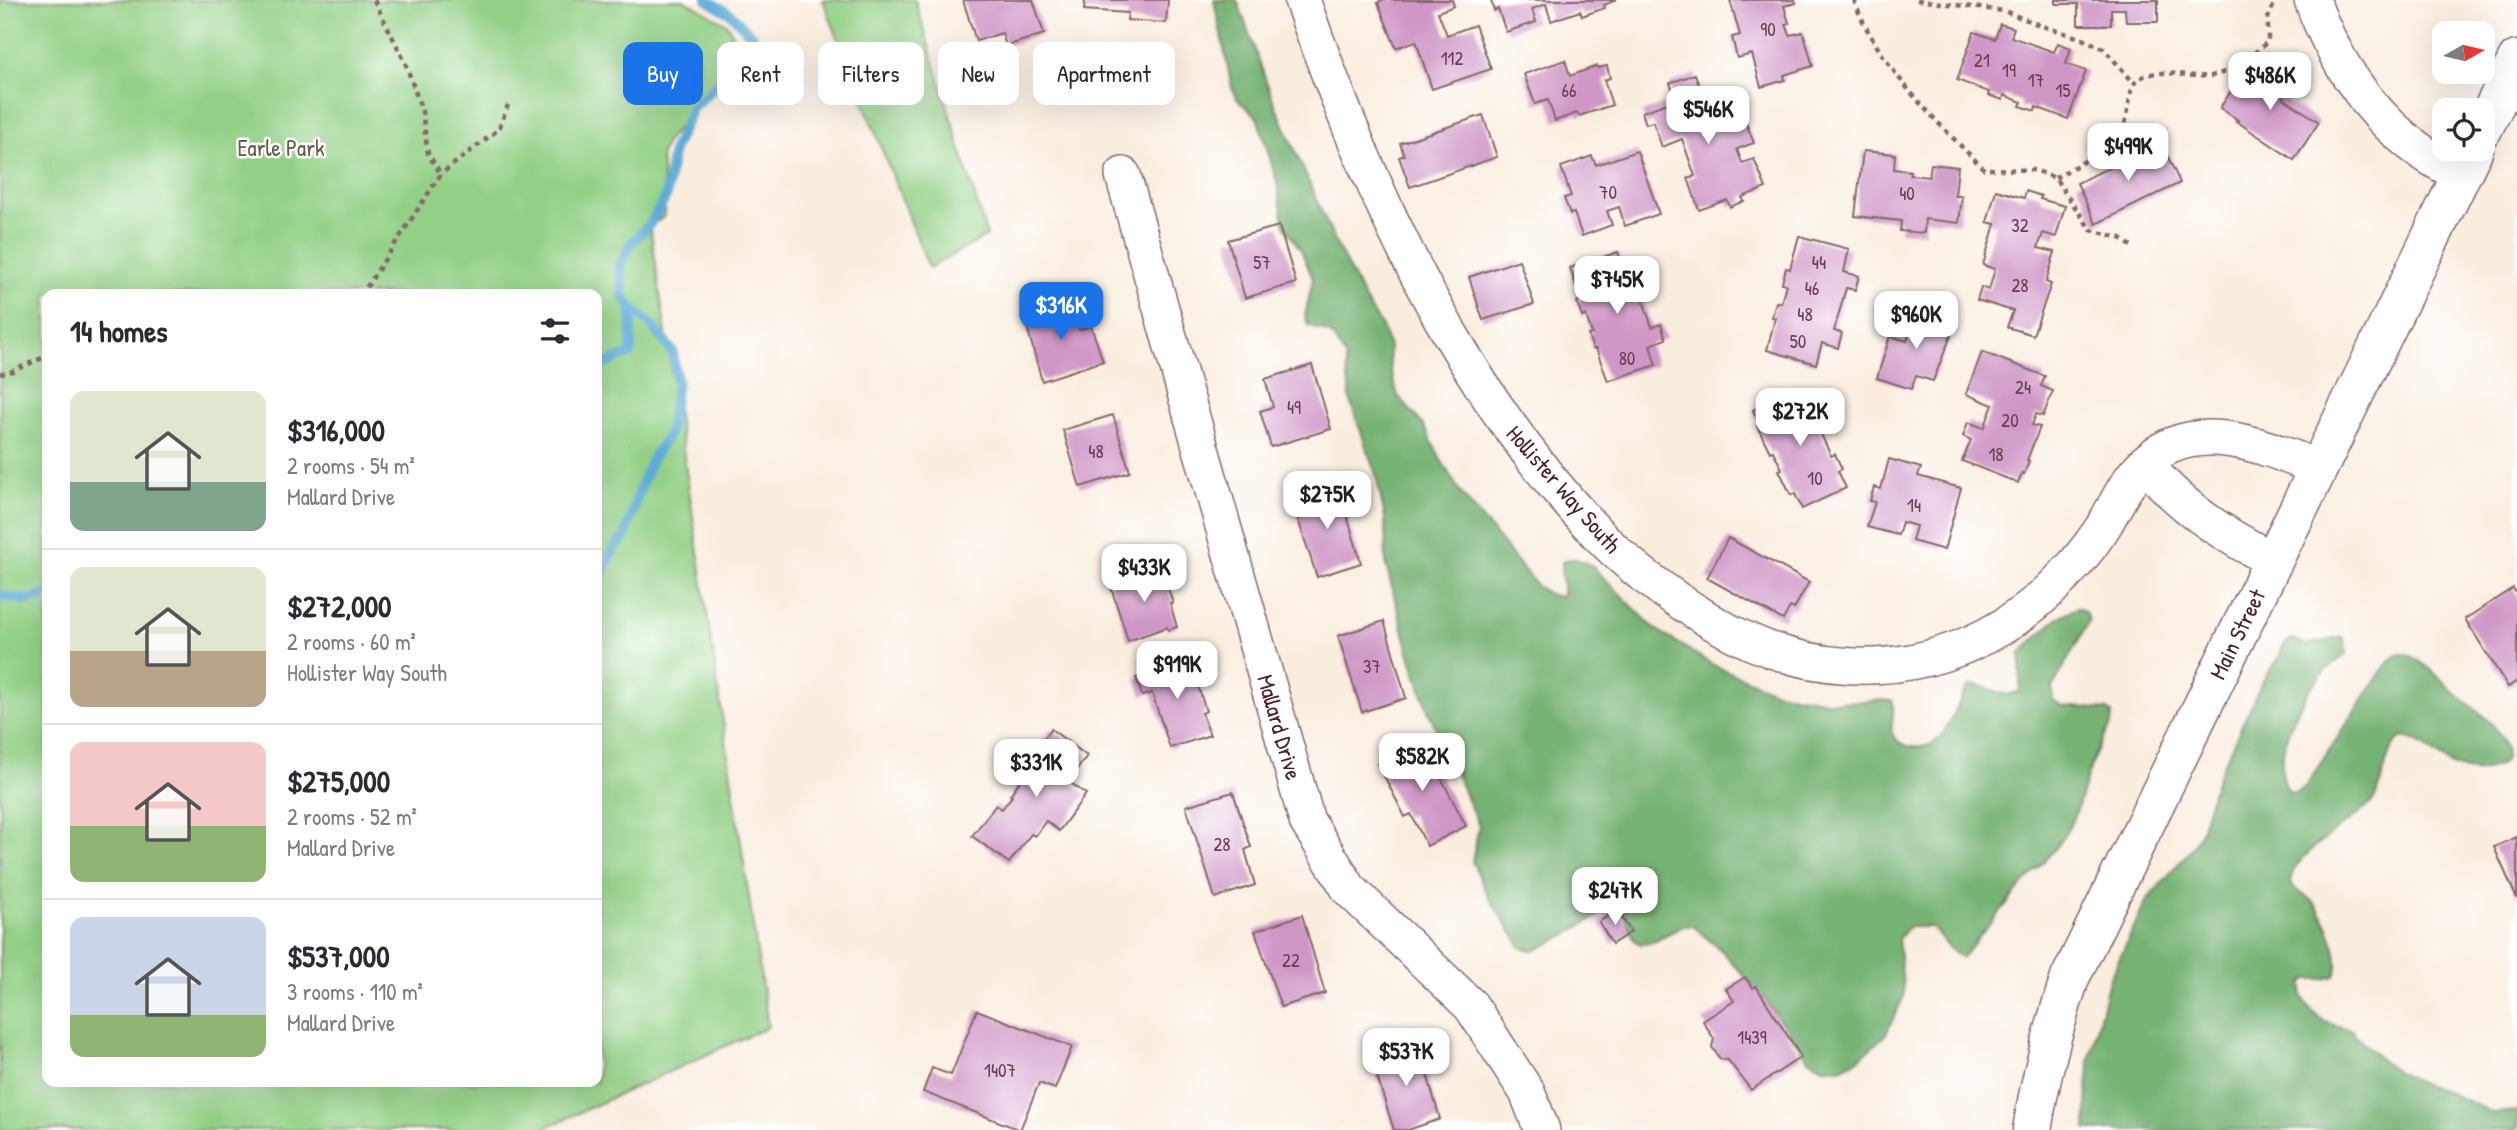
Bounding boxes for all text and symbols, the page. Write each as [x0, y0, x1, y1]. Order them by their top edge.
house number: 90 [1760, 16, 1776, 42]
north arrow [2432, 21, 2496, 84]
map controls [2432, 21, 2495, 161]
chip: Buy [623, 42, 703, 105]
chip: Rent [717, 42, 804, 105]
chip: Filters [818, 42, 924, 105]
chip: New [938, 42, 1019, 105]
chip: Apartment [1033, 42, 1175, 105]
house number: 112 [1441, 45, 1463, 71]
house number: 21 [1974, 47, 1990, 73]
pin: $486K [2221, 52, 2319, 112]
house number: 19 [2002, 57, 2016, 83]
text: $486K [2244, 59, 2296, 90]
house number: 17 [2028, 67, 2044, 93]
house number: 66 [1561, 77, 1577, 103]
house number: 15 [2056, 77, 2070, 103]
pin: $546K [1659, 86, 1757, 146]
text: $546K [1682, 93, 1734, 124]
button: locate [2432, 98, 2495, 161]
pin: $499K [2079, 124, 2177, 183]
text: $499K [2103, 130, 2153, 161]
park label: Earle Park [237, 132, 325, 163]
house number: 70 [1599, 179, 1617, 205]
house number: 40 [1899, 180, 1915, 206]
house number: 32 [2011, 212, 2029, 238]
house number: 57 [1253, 249, 1271, 275]
house number: 44 [1812, 249, 1826, 275]
pin: $745K [1568, 256, 1666, 316]
text: $745K [1590, 263, 1644, 294]
house number: 28 [2011, 272, 2029, 298]
house number: 46 [1805, 275, 1819, 301]
pin: $316K [1012, 282, 1110, 342]
text: $316K [1035, 289, 1087, 320]
pin: $960K [1867, 292, 1965, 351]
text: $960K [1890, 298, 1942, 329]
house number: 48 [1797, 301, 1813, 327]
text: 14 homes [70, 311, 168, 351]
icon: filters [536, 312, 574, 350]
house number: 50 [1790, 328, 1806, 354]
house number: 80 [1619, 345, 1635, 371]
house number: 24 [2015, 374, 2031, 400]
pin: $272K [1751, 388, 1849, 448]
house number: 49 [1287, 394, 1301, 420]
text: $272K [1772, 395, 1828, 426]
house number: 20 [2001, 407, 2019, 433]
text: $316,000 [287, 410, 385, 450]
street label: Hollister Way South [1500, 418, 1628, 560]
icon: home [126, 419, 210, 503]
house number: 48 [1088, 438, 1104, 464]
house number: 18 [1988, 441, 2004, 467]
text: 2 rooms · 54 m² [287, 450, 415, 481]
house number: 10 [1807, 465, 1823, 491]
pin: $275K [1278, 472, 1376, 531]
text: $275K [1299, 478, 1355, 509]
text: Mallard Drive [287, 481, 395, 512]
house number: 14 [1907, 492, 1921, 518]
pin: $433K [1095, 544, 1193, 604]
text: $433K [1118, 551, 1170, 582]
street label: Main Street [2202, 583, 2273, 684]
text: $272,000 [287, 586, 392, 626]
icon: home [126, 595, 210, 679]
text: 2 rooms · 60 m² [287, 626, 416, 657]
pin: $919K [1128, 642, 1226, 701]
text: $919K [1153, 648, 1201, 679]
house number: 37 [1363, 653, 1381, 679]
text: Hollister Way South [287, 657, 447, 688]
street label: Mallard Drive [1250, 671, 1310, 783]
pin: $582K [1373, 734, 1471, 793]
pin: $331K [987, 740, 1085, 799]
text: $582K [1395, 740, 1449, 771]
text: $331K [1010, 746, 1062, 777]
text: $275,000 [287, 761, 390, 801]
icon: home [126, 770, 210, 854]
text: 2 rooms · 52 m² [287, 801, 417, 832]
house number: 28 [1213, 831, 1231, 857]
text: Mallard Drive [287, 832, 395, 863]
pin: $247K [1566, 867, 1664, 927]
text: $247K [1588, 874, 1642, 905]
text: $537,000 [287, 936, 390, 976]
icon: home [126, 945, 210, 1029]
house number: 22 [1282, 947, 1300, 973]
text: 3 rooms · 110 m² [287, 976, 423, 1007]
text: Mallard Drive [287, 1007, 395, 1038]
house number: 1439 [1737, 1024, 1767, 1050]
pin: $537K [1357, 1028, 1455, 1088]
text: $537K [1378, 1035, 1434, 1066]
house number: 1407 [984, 1057, 1016, 1083]

